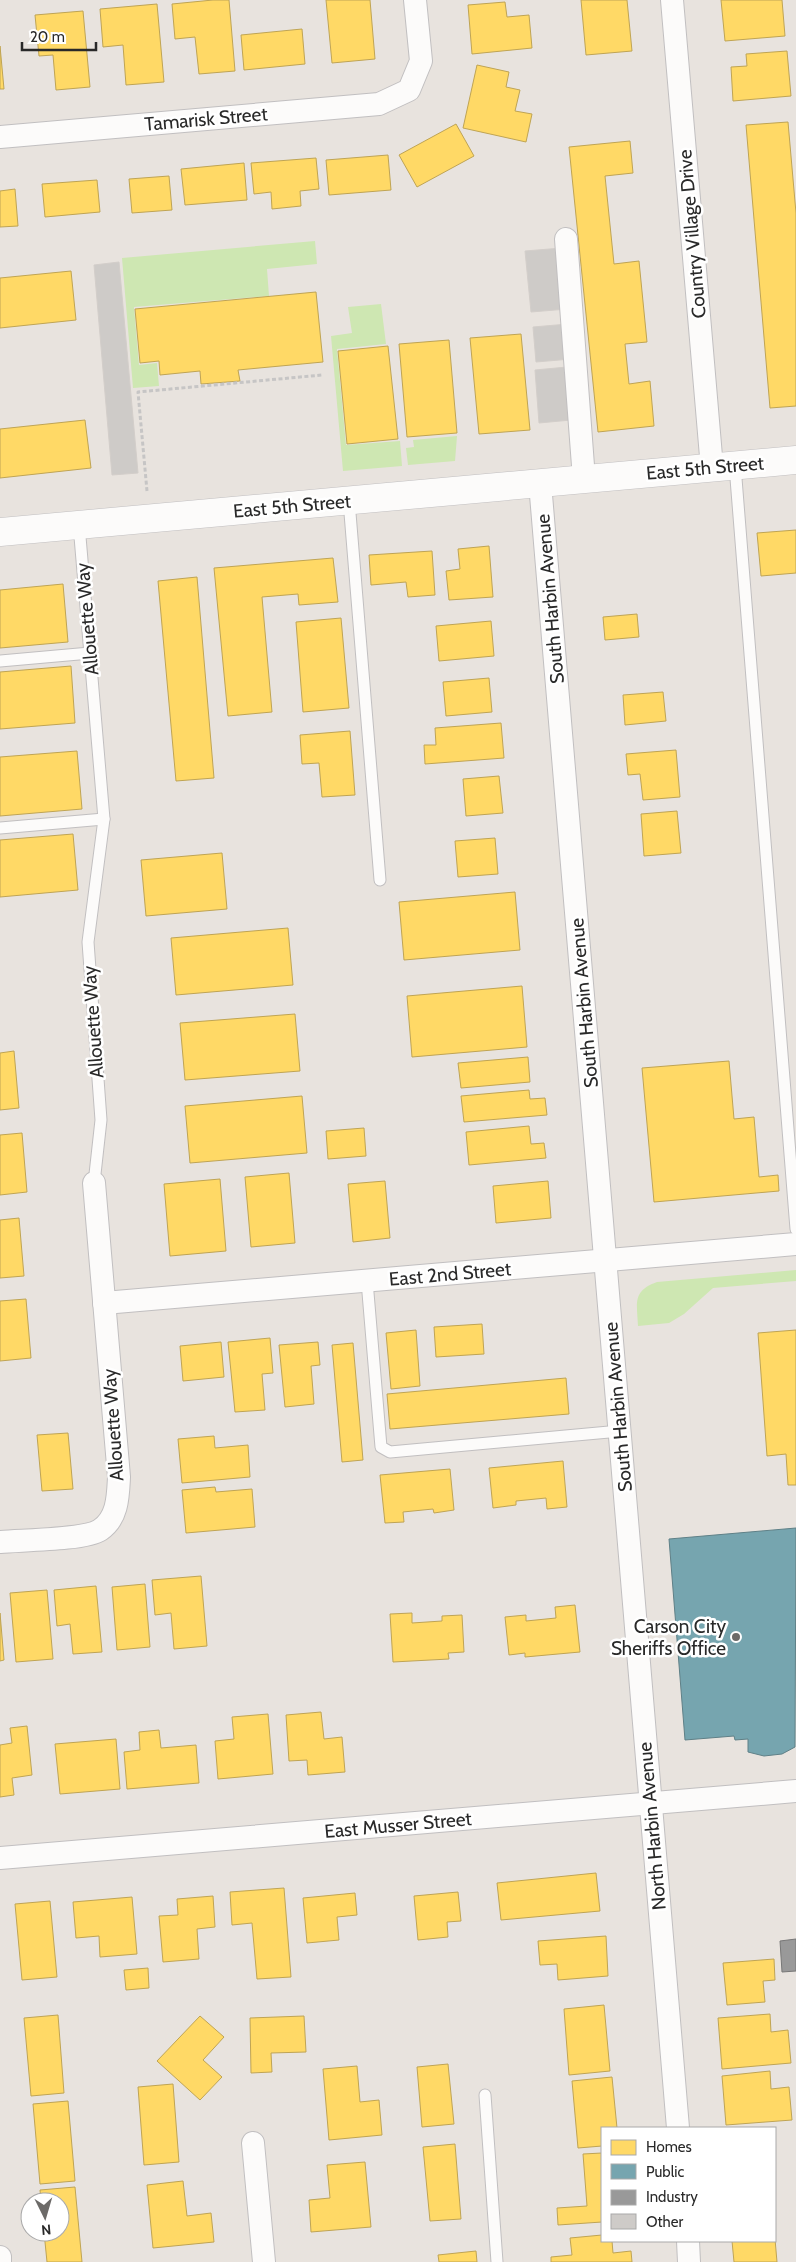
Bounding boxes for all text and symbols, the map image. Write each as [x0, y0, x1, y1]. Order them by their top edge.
scale bar [22, 20, 96, 52]
text: 20 m [30, 28, 65, 46]
street label: Tamarisk Street [144, 102, 269, 136]
street label: Country Village Drive [673, 148, 711, 319]
street label: East 5th Street [645, 451, 766, 485]
street label: East 5th Street [232, 489, 353, 523]
street label: South Harbin Avenue [531, 513, 569, 685]
street label: Allouette Way [71, 561, 103, 676]
street label: South Harbin Avenue [565, 917, 603, 1089]
street label: Allouette Way [78, 965, 108, 1079]
street label: East 2nd Street [388, 1257, 513, 1291]
street label: South Harbin Avenue [599, 1321, 637, 1493]
street label: Allouette Way [98, 1368, 128, 1482]
place label: Carson City Sheriffs Office [611, 1615, 726, 1660]
marker: Carson City Sheriffs Office [730, 1631, 742, 1643]
street label: North Harbin Avenue [633, 1741, 671, 1911]
street label: East Musser Street [323, 1807, 473, 1843]
legend [601, 2127, 776, 2242]
text: Homes [646, 2138, 692, 2156]
text: Public [646, 2163, 684, 2181]
text: Industry [646, 2188, 698, 2206]
north arrow [20, 2192, 70, 2242]
text: Other [646, 2213, 683, 2231]
text: N [40, 2221, 52, 2239]

